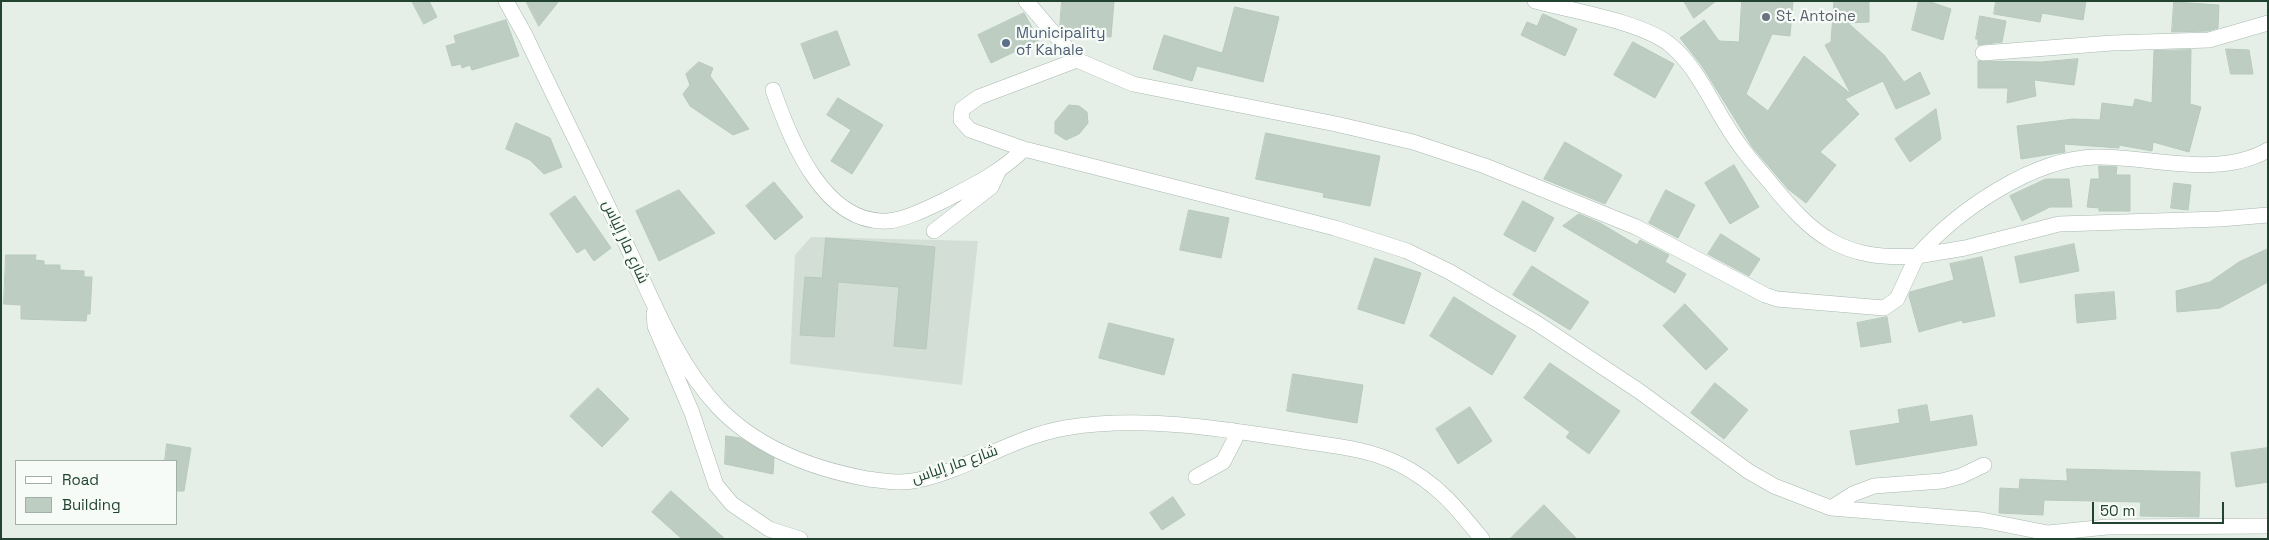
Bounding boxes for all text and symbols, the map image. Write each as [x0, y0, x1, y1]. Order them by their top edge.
place label: St. Antoine [1776, 8, 1856, 26]
marker: St. Antoine [1760, 11, 1772, 23]
place label: Municipality of Kahale [1016, 25, 1105, 60]
marker: Municipality of Kahale [1000, 37, 1012, 49]
street label: شارع مار إلياس [598, 197, 652, 287]
street label: شارع مار إلياس [910, 442, 1000, 488]
legend [15, 460, 178, 525]
text: Road [62, 470, 99, 489]
scale bar [2094, 492, 2226, 524]
text: Building [62, 495, 121, 514]
text: 50 m [2100, 501, 2135, 520]

